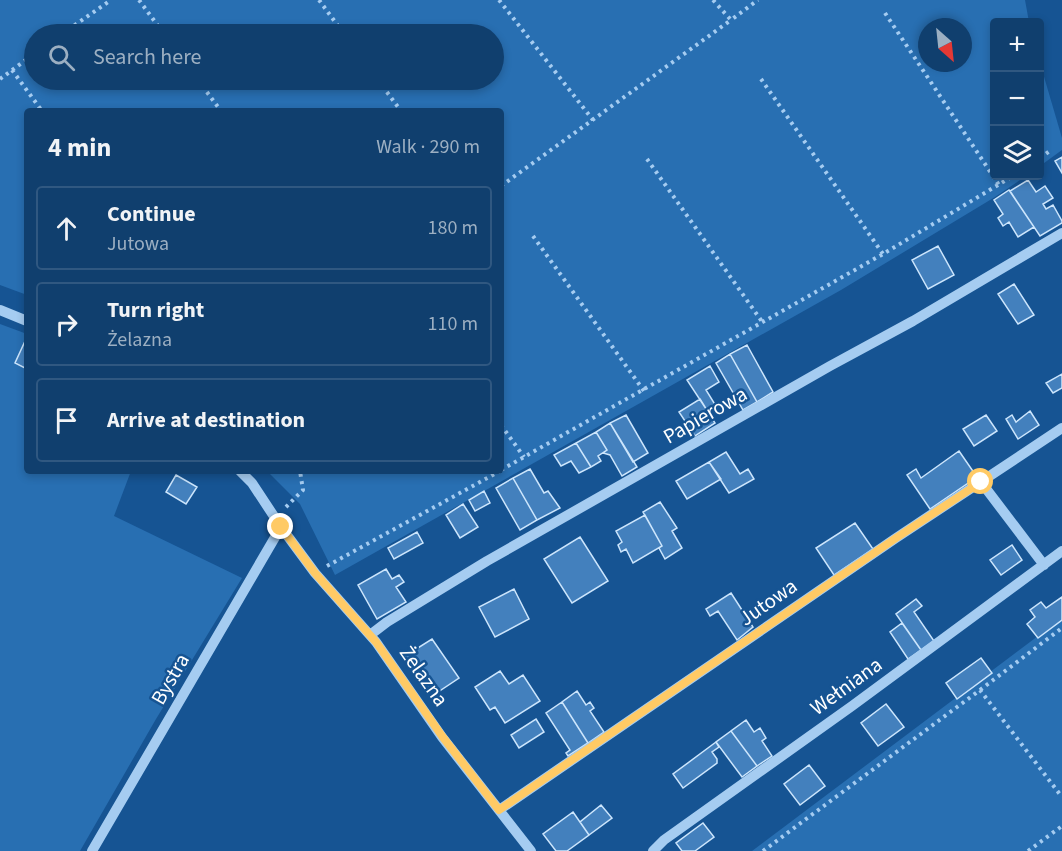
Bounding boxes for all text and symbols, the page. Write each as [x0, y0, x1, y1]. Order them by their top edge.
north arrow [918, 18, 972, 72]
map controls [990, 18, 1044, 180]
button: + [990, 18, 1044, 72]
search box [24, 24, 504, 90]
icon: search [45, 41, 78, 74]
text: Search here [93, 41, 201, 73]
button: − [990, 72, 1044, 126]
button: layers [990, 126, 1044, 180]
text: 4 min [48, 129, 111, 166]
text: Walk · 290 m [376, 133, 480, 161]
text: Continue [107, 198, 196, 230]
icon: ahead [50, 212, 83, 245]
text: 180 m [428, 214, 478, 242]
text: Jutowa [107, 230, 169, 258]
text: Turn right [107, 294, 204, 326]
icon: right [50, 308, 83, 341]
text: 110 m [428, 310, 478, 338]
text: Żelazna [107, 326, 172, 354]
street label: Papierowa [657, 379, 753, 451]
icon: arrive [50, 404, 83, 437]
text: Arrive at destination [107, 404, 305, 436]
route start [967, 468, 993, 494]
route end [267, 513, 293, 539]
street label: Jutowa [733, 571, 803, 633]
street label: Żelazna [392, 639, 456, 713]
street label: Bystra [143, 648, 197, 710]
street label: Wełniana [804, 650, 888, 722]

